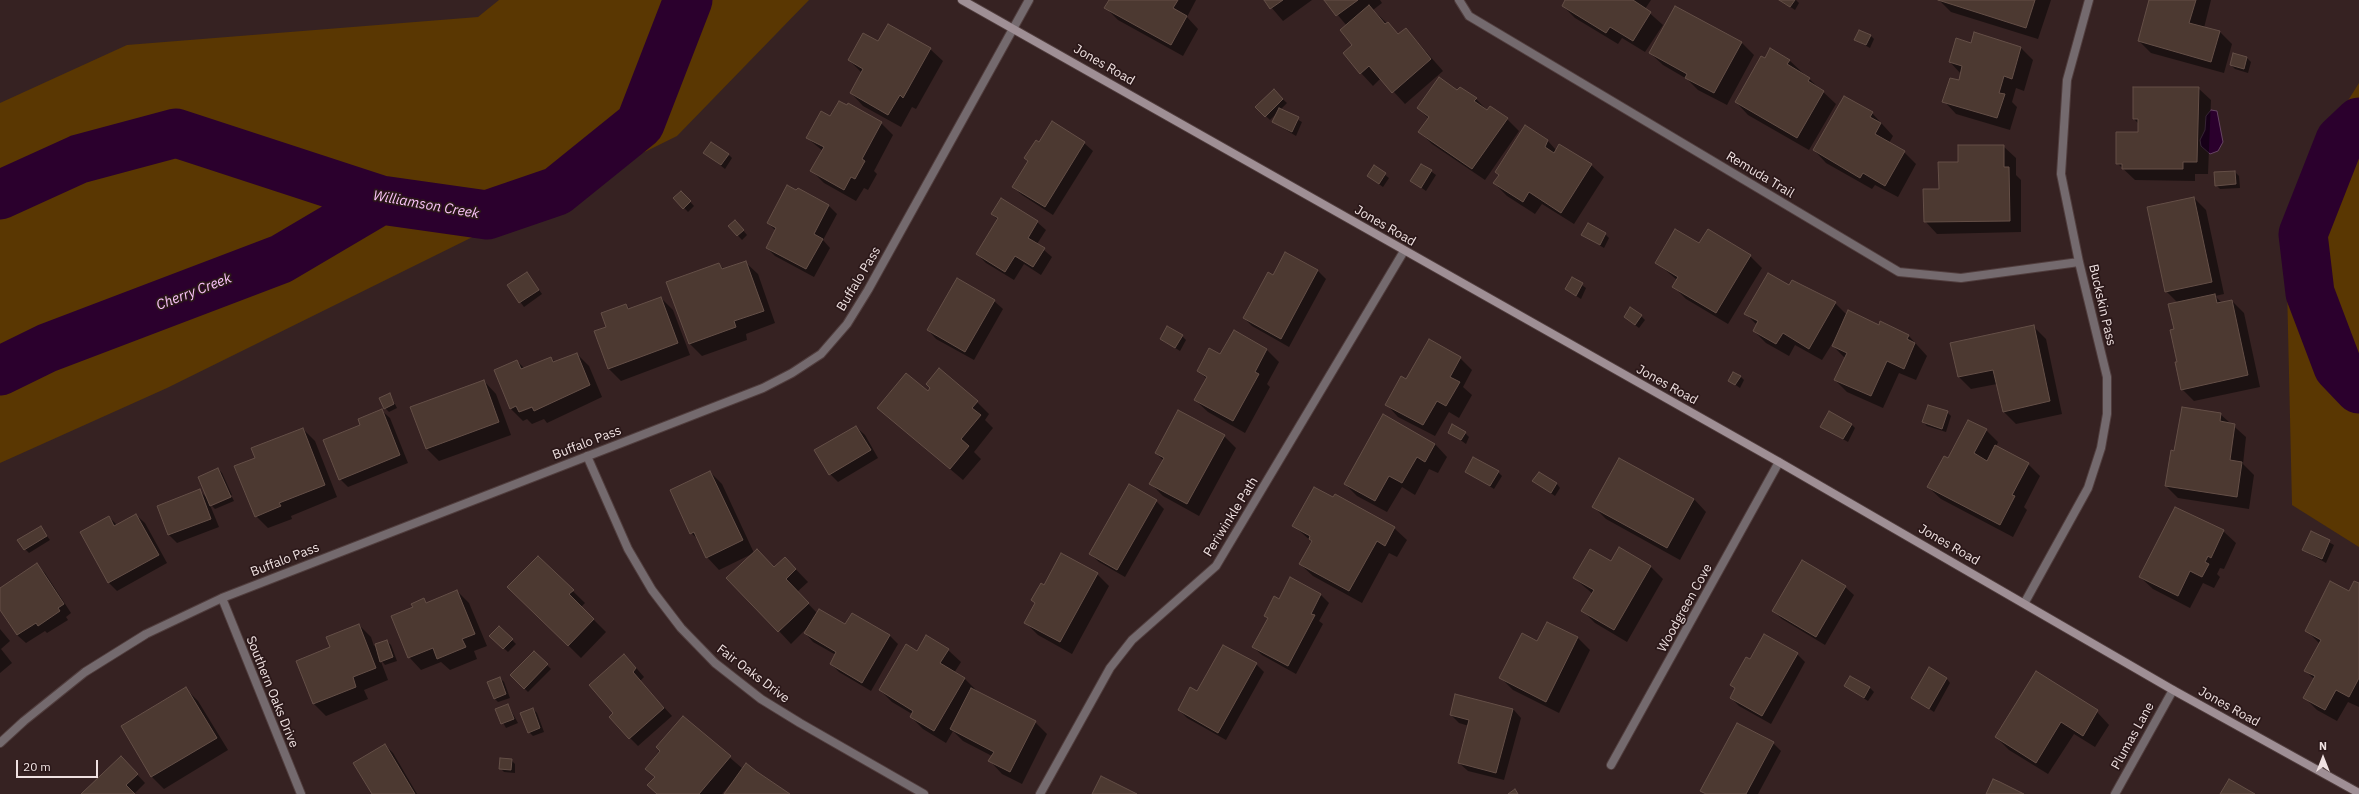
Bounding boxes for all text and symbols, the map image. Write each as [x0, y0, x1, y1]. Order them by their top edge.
street label: Jones Road [1071, 41, 1137, 89]
street label: Remuda Trail [1723, 149, 1797, 201]
water label: Williamson Creek [372, 187, 480, 223]
street label: Jones Road [1352, 202, 1418, 250]
street label: Buffalo Pass [834, 244, 884, 314]
street label: Buckskin Pass [2085, 263, 2119, 347]
water label: Cherry Creek [154, 270, 234, 314]
street label: Jones Road [1634, 362, 1700, 408]
street label: Buffalo Pass [550, 423, 624, 463]
street label: Periwinkle Path [1200, 474, 1262, 560]
street label: Jones Road [1916, 521, 1982, 569]
street label: Buffalo Pass [248, 540, 322, 580]
street label: Woodgreen Cove [1654, 561, 1716, 655]
street label: Southern Oaks Drive [242, 634, 302, 750]
street label: Fair Oaks Drive [713, 642, 793, 706]
street label: Jones Road [2196, 684, 2262, 730]
street label: Plumas Lane [2108, 700, 2158, 772]
north arrow [2303, 738, 2343, 778]
text: N [2319, 739, 2327, 753]
scale bar [18, 752, 100, 778]
text: 20 m [23, 759, 51, 774]

